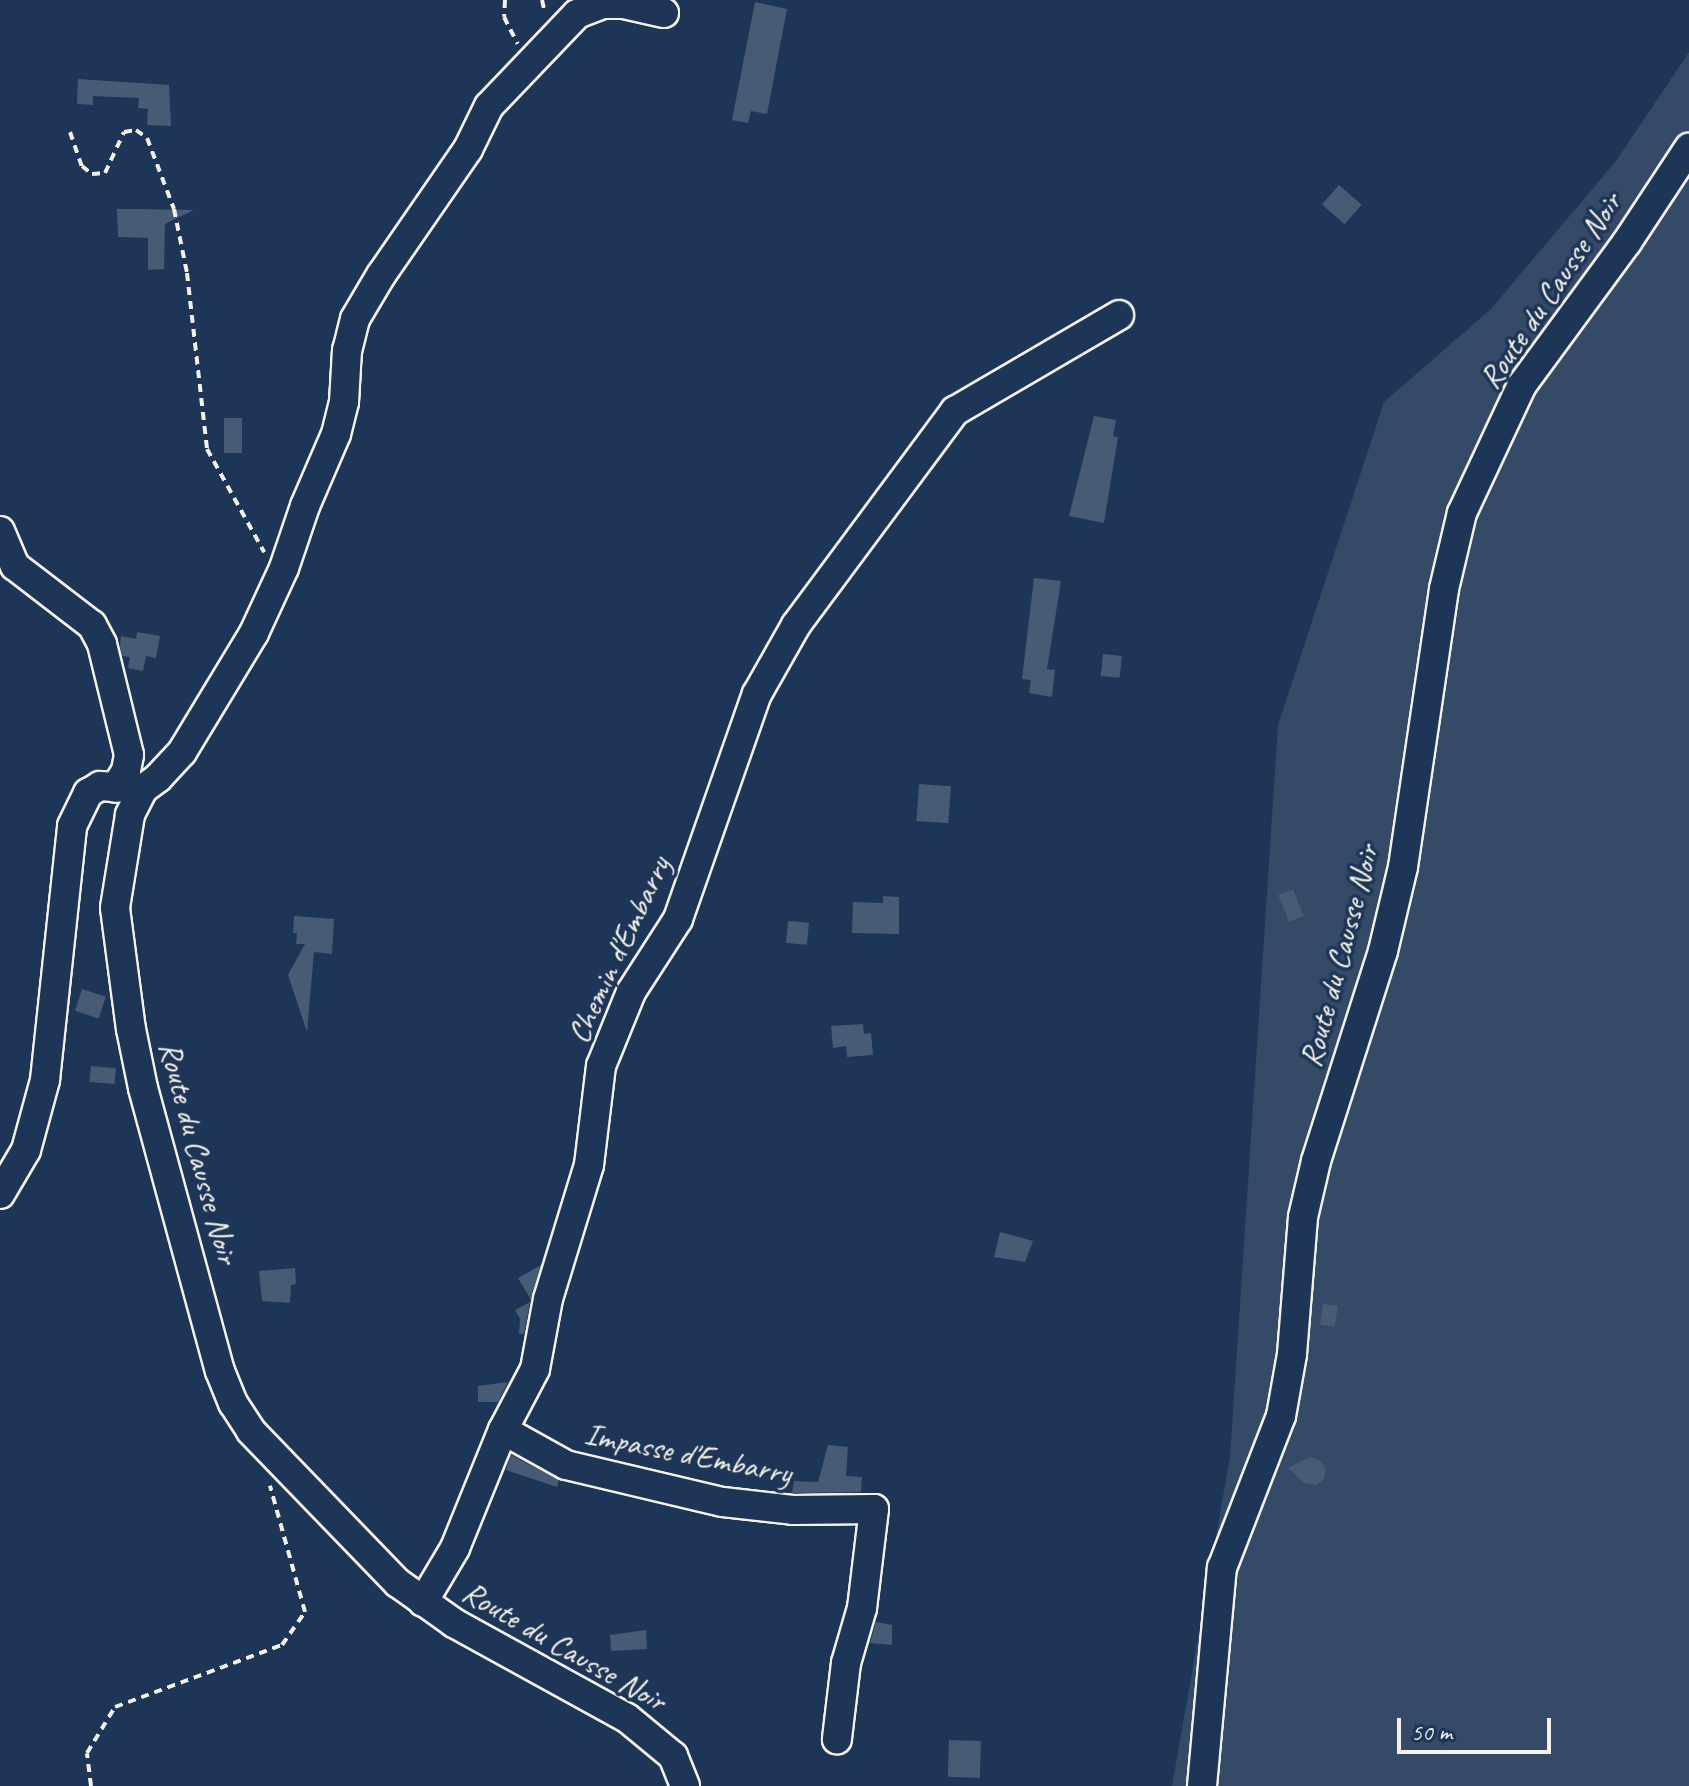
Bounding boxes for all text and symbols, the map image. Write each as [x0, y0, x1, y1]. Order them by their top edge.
street label: Route du Causse Noir [1471, 185, 1631, 397]
street label: Route du Causse Noir [1292, 840, 1388, 1072]
street label: Chemin d'Embarry [559, 851, 679, 1049]
street label: Route du Causse Noir [150, 1037, 246, 1269]
street label: Impasse d'Embarry [581, 1415, 795, 1493]
street label: Route du Causse Noir [455, 1573, 673, 1721]
scale bar [1401, 1702, 1555, 1752]
text: 50 m [1411, 1717, 1452, 1747]

